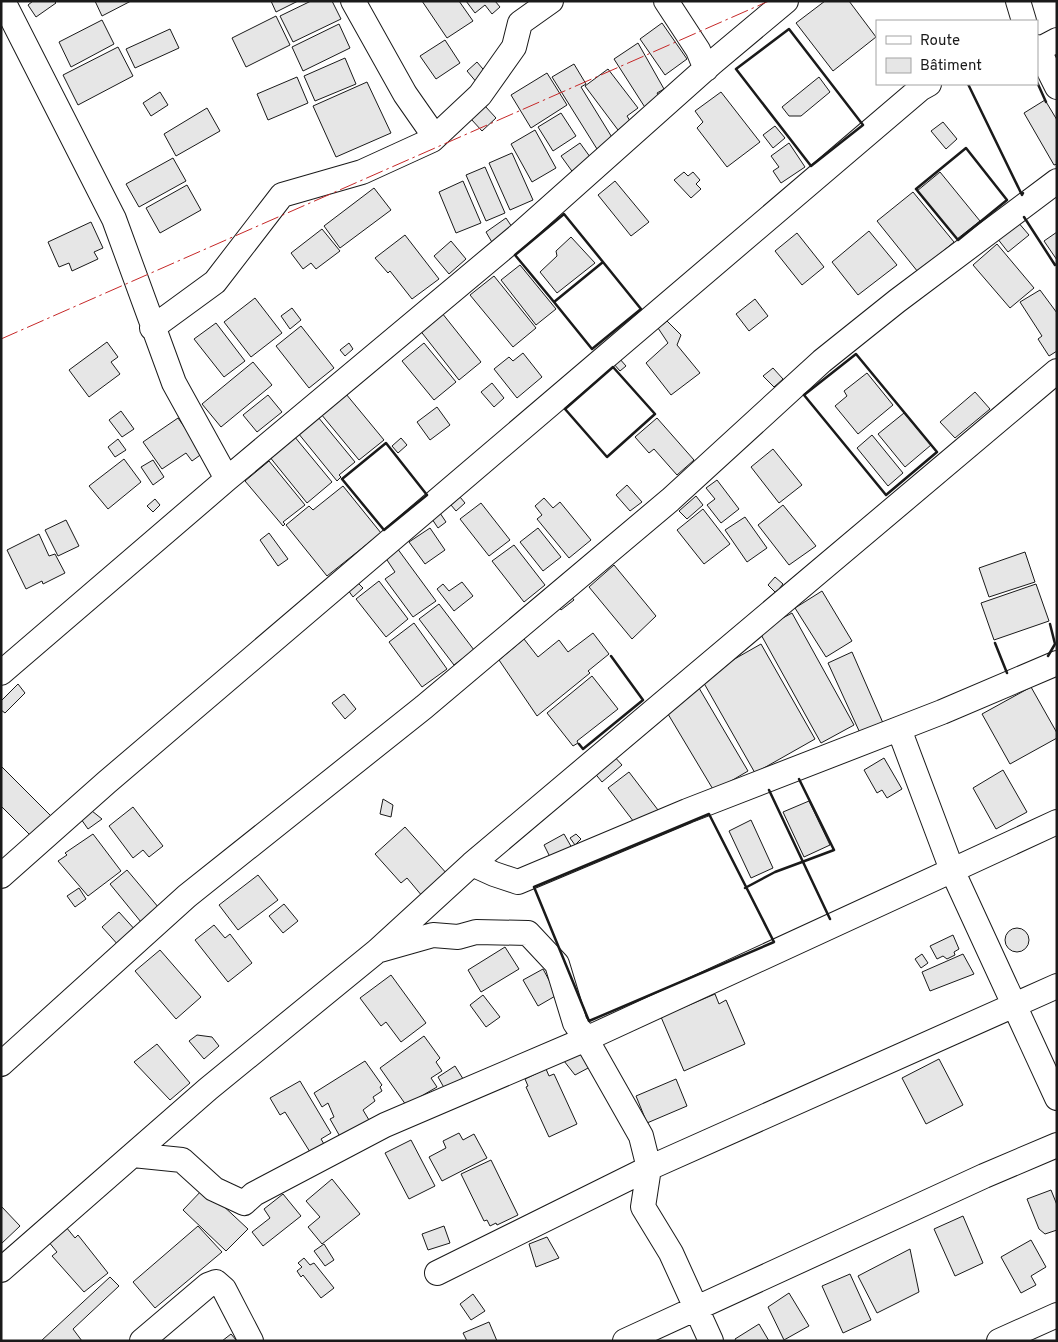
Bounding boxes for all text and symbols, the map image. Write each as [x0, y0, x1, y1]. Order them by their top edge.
legend [876, 20, 1038, 85]
text: Route [920, 32, 960, 51]
text: Bâtiment [920, 57, 982, 76]

